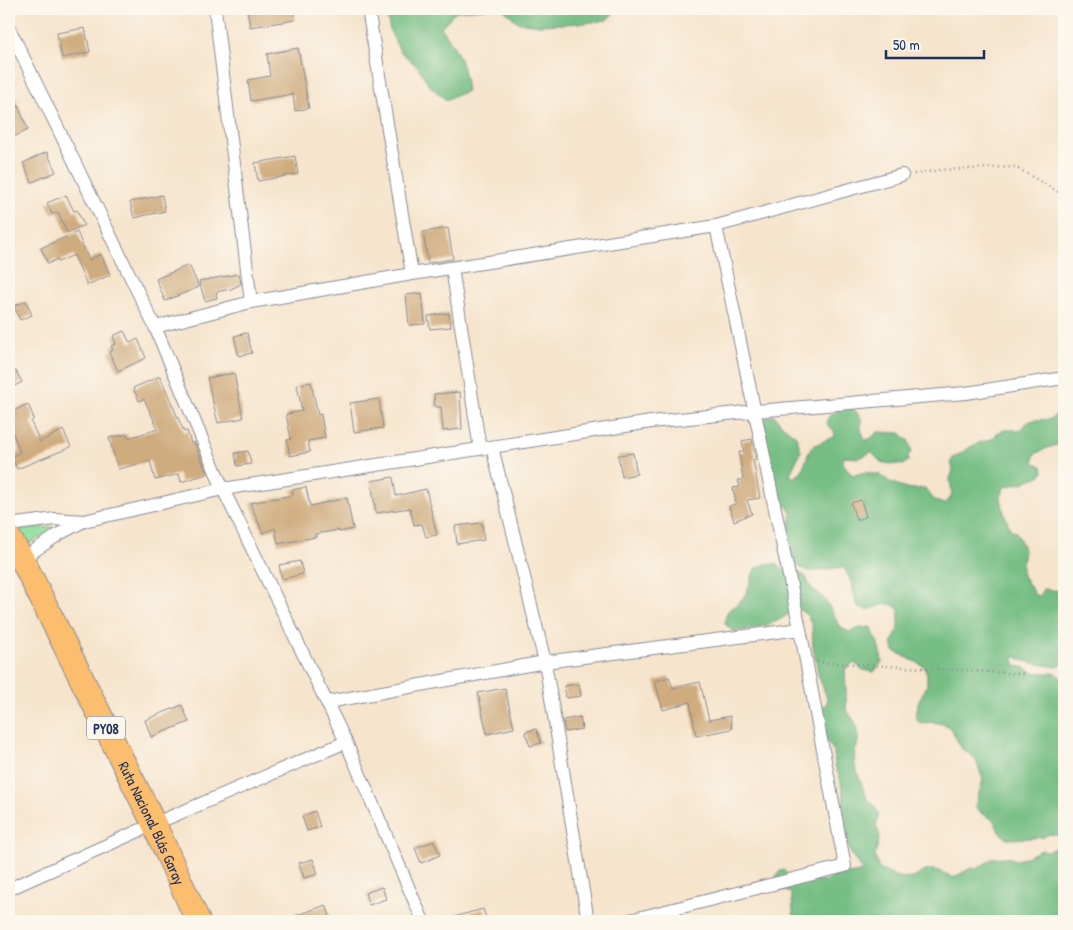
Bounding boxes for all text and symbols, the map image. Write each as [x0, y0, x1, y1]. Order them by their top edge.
scale bar [886, 28, 983, 60]
text: 50 m [893, 34, 920, 55]
road number: PY08 [87, 716, 125, 740]
street label: Ruta Nacional Blás Garay [114, 758, 191, 888]

